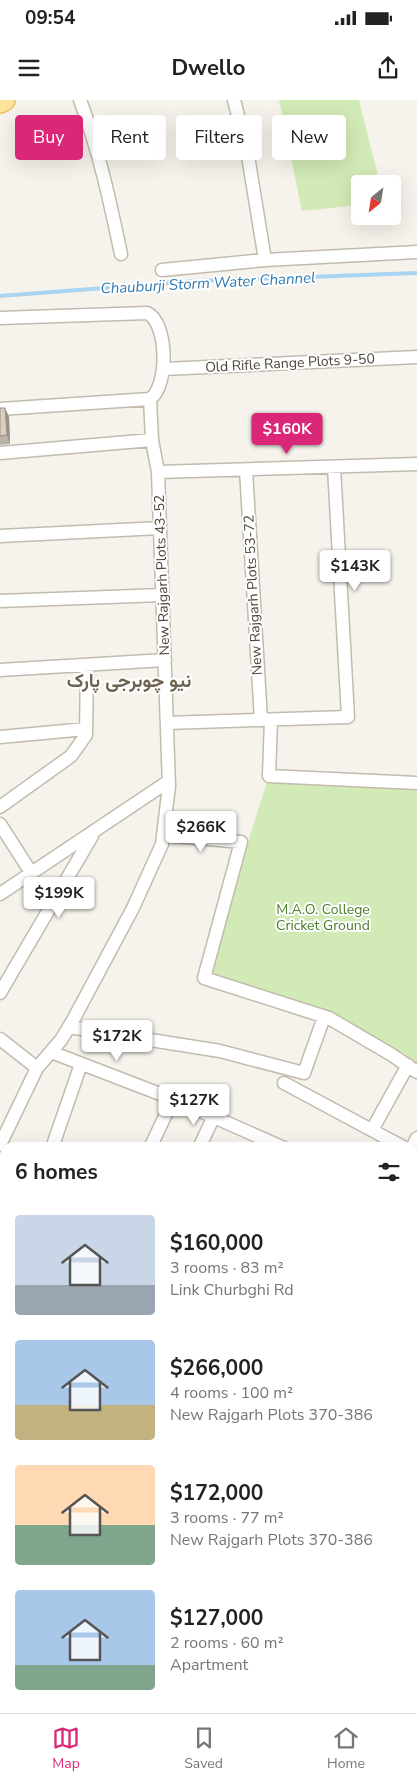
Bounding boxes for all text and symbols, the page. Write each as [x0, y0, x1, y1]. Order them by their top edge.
text: 09:54 [25, 5, 75, 31]
text: Dwello [172, 53, 245, 83]
icon: menu [15, 54, 43, 82]
icon: share [374, 54, 402, 82]
chip: Buy [15, 115, 83, 160]
chip: Rent [93, 115, 166, 160]
chip: Filters [176, 115, 262, 160]
chip: New [272, 115, 346, 160]
north arrow [351, 175, 401, 225]
map controls [351, 175, 401, 225]
water label: Chauburji Storm Water Channel [100, 267, 316, 299]
street label: Old Rifle Range Plots 9-50 [205, 349, 375, 377]
pin: $160K [252, 412, 322, 455]
text: $160K [262, 418, 312, 440]
street label: New Rajgarh Plots 43-52 [150, 494, 174, 656]
street label: New Rajgarh Plots 53-72 [239, 514, 267, 676]
pin: $143K [320, 550, 390, 592]
text: $143K [330, 555, 380, 577]
district label: نیو چوبرجی پارک [67, 668, 191, 694]
pin: $266K [166, 810, 236, 853]
text: $266K [176, 816, 226, 838]
pin: $199K [24, 876, 94, 919]
text: $199K [34, 882, 84, 904]
park label: M.A.O. College Cricket Ground [276, 900, 370, 935]
pin: $172K [82, 1020, 152, 1062]
text: $172K [92, 1025, 142, 1047]
pin: $127K [159, 1084, 229, 1126]
text: $127K [169, 1089, 219, 1111]
text: 6 homes [15, 1158, 98, 1186]
icon: filters [375, 1158, 403, 1186]
text: $160,000 [170, 1229, 263, 1257]
icon: home [55, 1235, 115, 1295]
text: 3 rooms · 83 m² [170, 1257, 283, 1279]
text: Link Churbghi Rd [170, 1279, 294, 1301]
text: $266,000 [170, 1354, 263, 1382]
icon: home [55, 1360, 115, 1420]
text: 4 rooms · 100 m² [170, 1382, 293, 1404]
text: New Rajgarh Plots 370-386 [170, 1404, 373, 1426]
text: $172,000 [170, 1479, 263, 1507]
icon: home [55, 1485, 115, 1545]
text: 3 rooms · 77 m² [170, 1507, 283, 1529]
text: New Rajgarh Plots 370-386 [170, 1529, 373, 1551]
text: $127,000 [170, 1604, 263, 1632]
icon: home [55, 1610, 115, 1670]
text: 2 rooms · 60 m² [170, 1632, 283, 1654]
text: Apartment [170, 1654, 248, 1676]
tab: Map [52, 1724, 80, 1773]
tab: Saved [184, 1724, 223, 1773]
tab: Home [327, 1724, 365, 1773]

